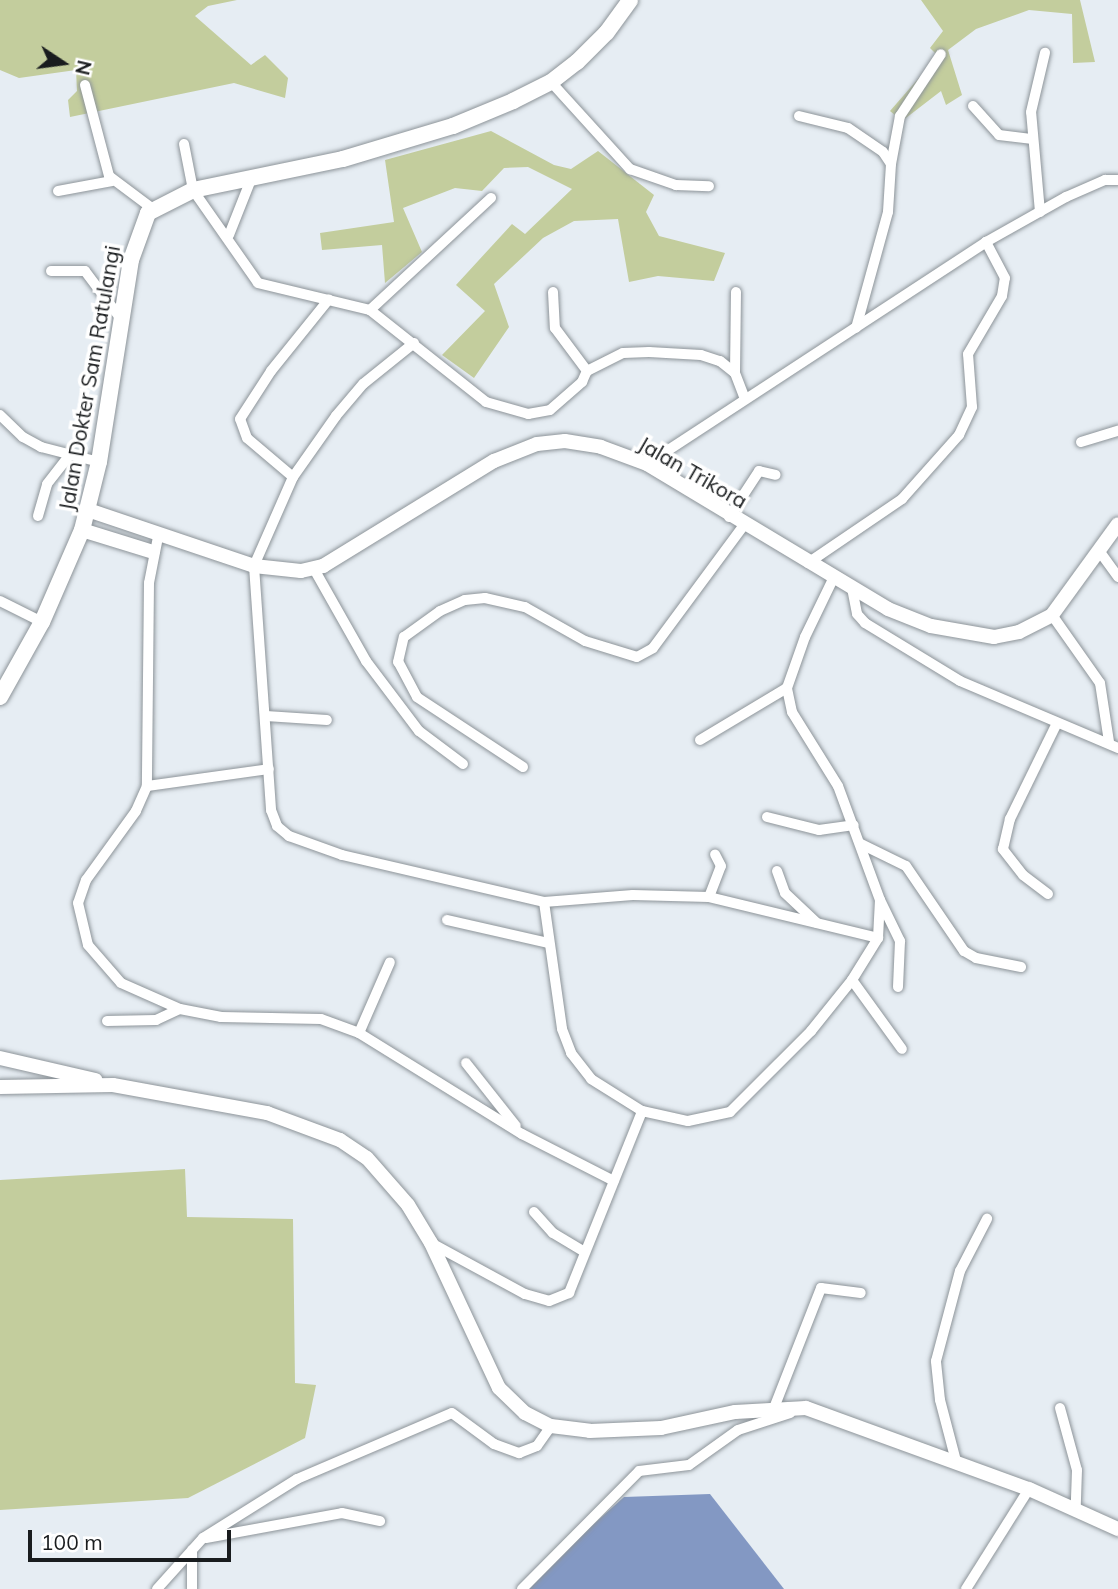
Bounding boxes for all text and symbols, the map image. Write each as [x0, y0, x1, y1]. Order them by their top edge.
north arrow [28, 28, 98, 98]
text: N [70, 58, 97, 77]
street label: Jalan Dokter Sam Ratulangi [53, 244, 125, 512]
street label: Jalan Trikora [634, 431, 752, 513]
scale bar [32, 1516, 234, 1560]
text: 100 m [41, 1529, 103, 1555]

